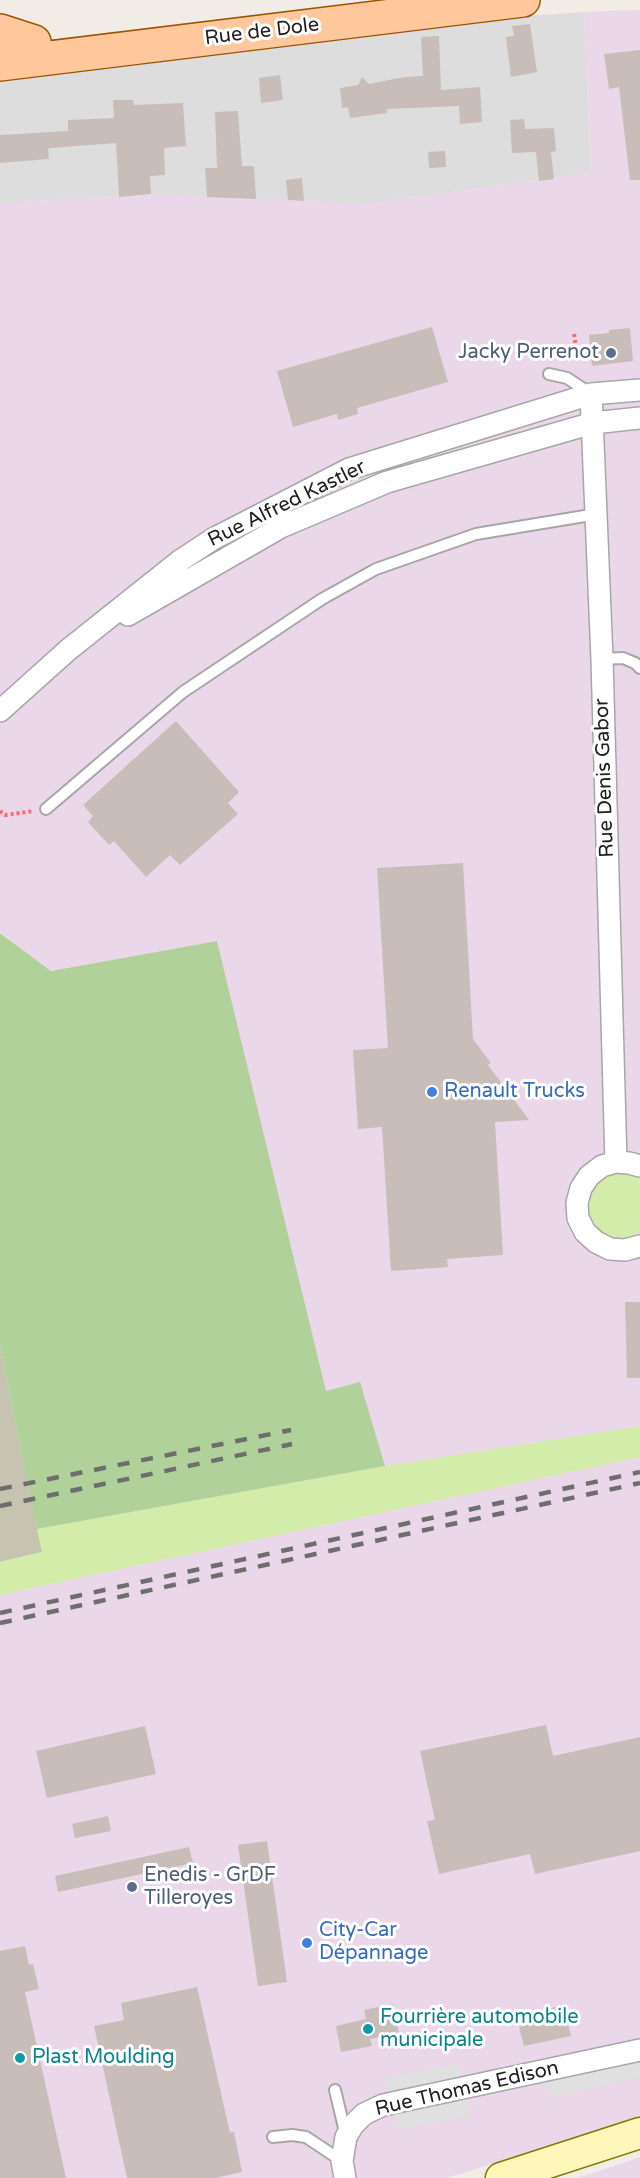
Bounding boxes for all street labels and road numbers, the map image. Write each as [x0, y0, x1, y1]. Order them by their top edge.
street label: Rue de Dole [203, 13, 321, 51]
street label: Rue Alfred Kastler [204, 455, 370, 553]
street label: Rue Denis Gabor [590, 698, 620, 858]
street label: Rue Thomas Edison [373, 2056, 561, 2122]

